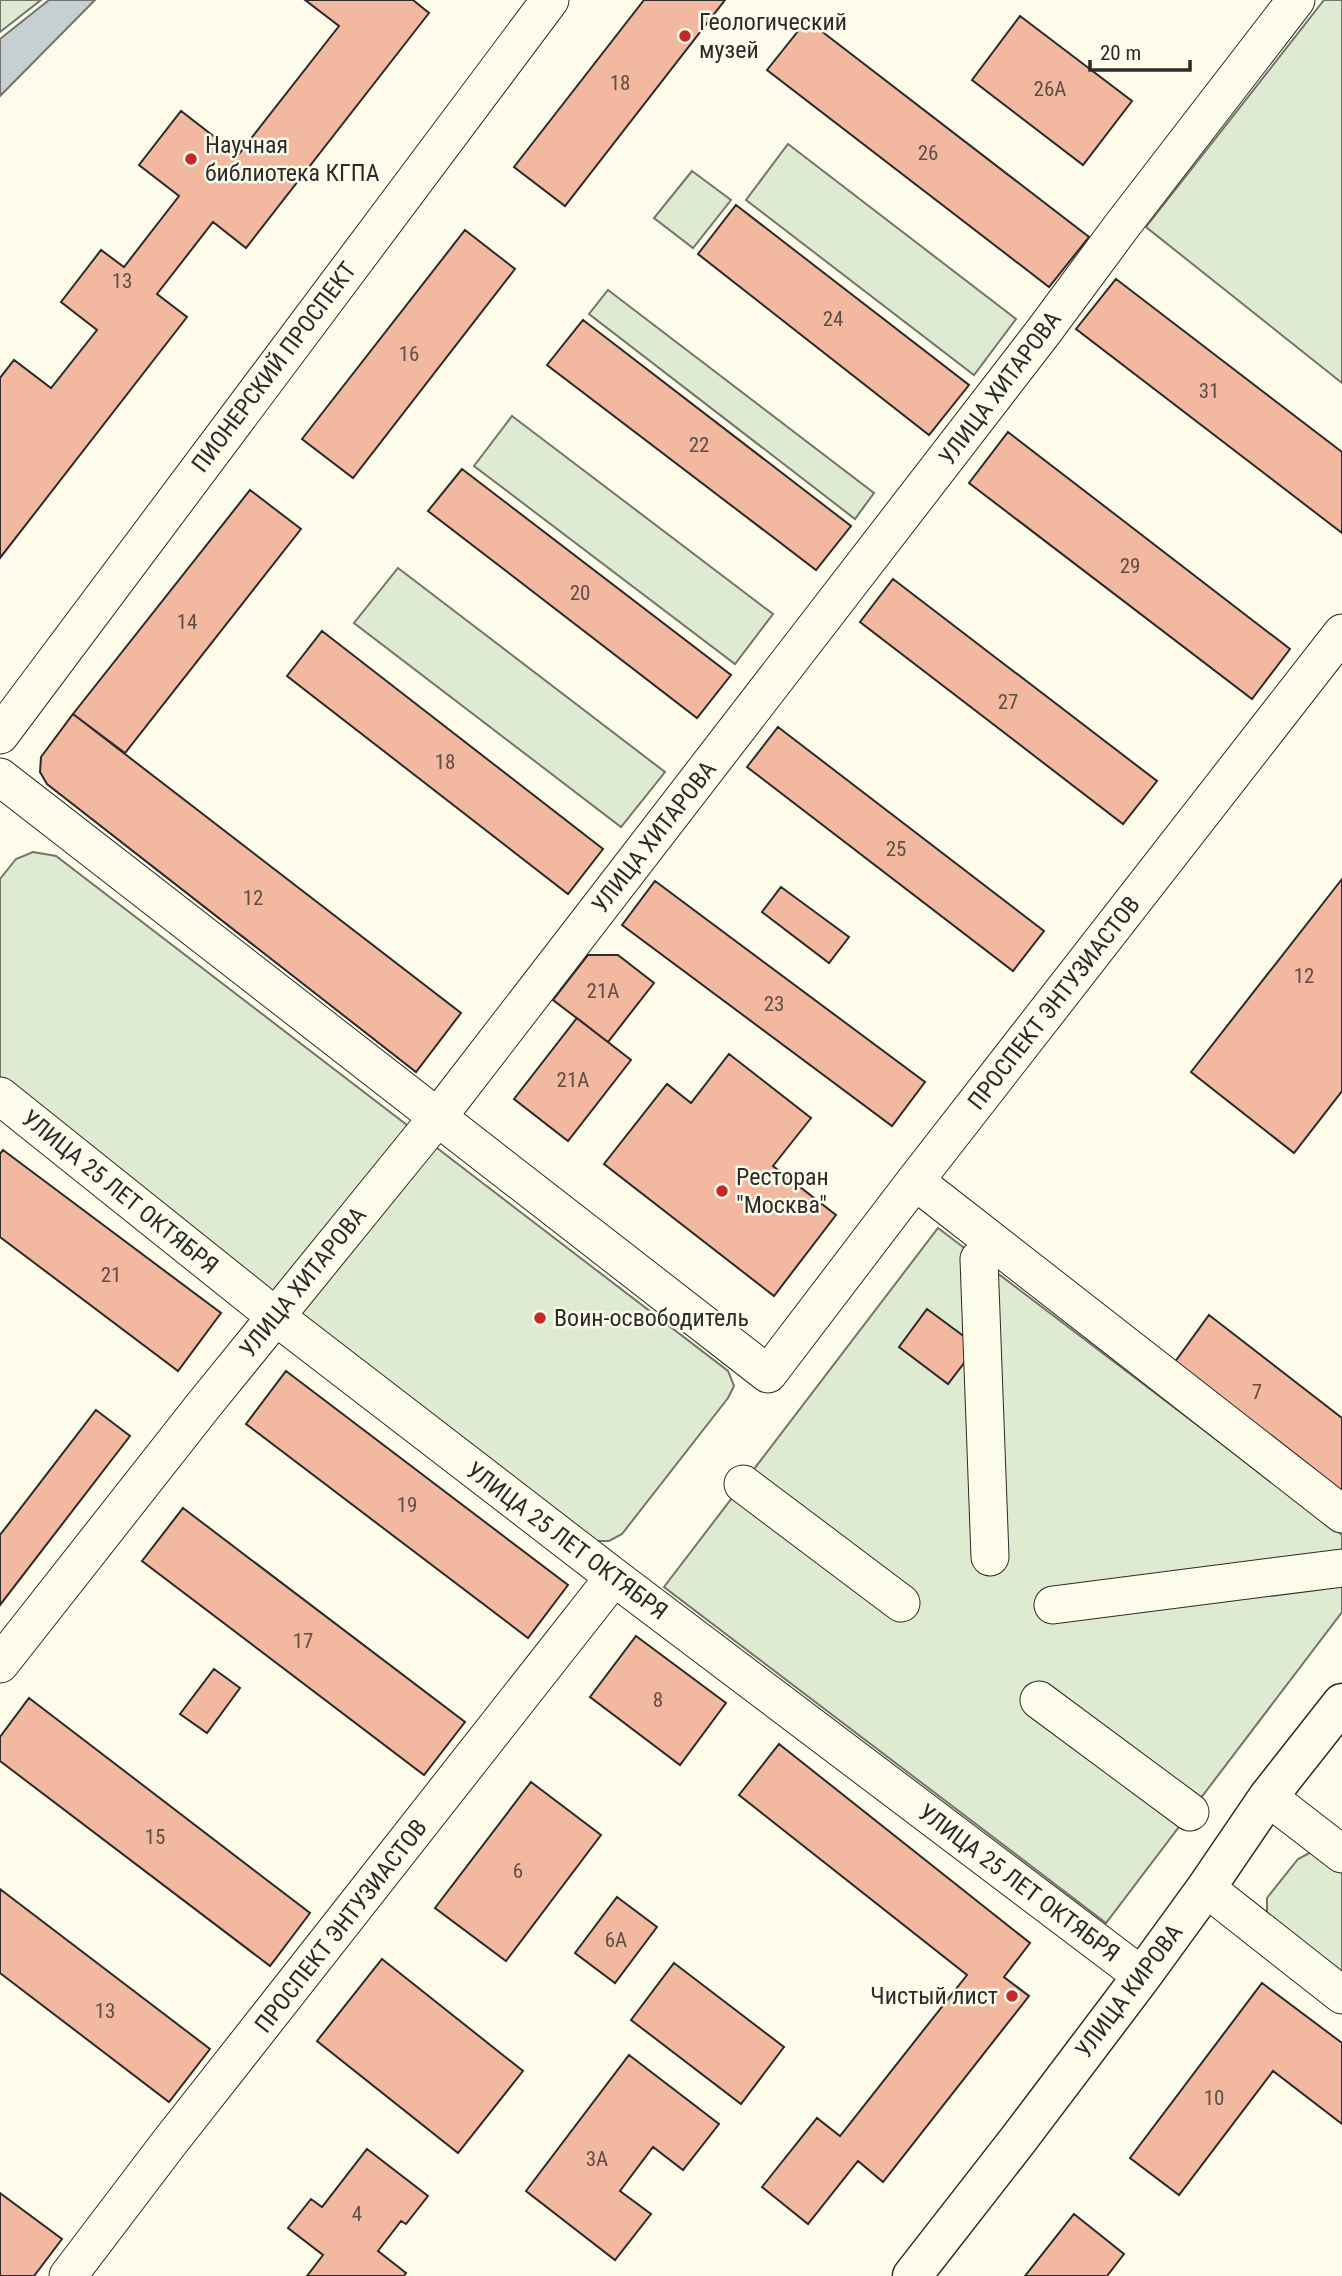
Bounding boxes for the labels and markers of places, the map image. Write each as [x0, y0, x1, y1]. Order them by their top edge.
place label: Геологический музей [699, 8, 847, 64]
marker: Геологический музей [677, 28, 693, 44]
place label: Научная библиотека КГПА [205, 131, 380, 187]
marker: Научная библиотека КГПА [183, 151, 199, 167]
place label: Ресторан "Москва" [736, 1163, 829, 1219]
marker: Ресторан "Москва" [714, 1183, 730, 1199]
place label: Воин-освободитель [554, 1304, 749, 1332]
marker: Воин-освободитель [532, 1310, 548, 1326]
place label: Чистый лист [870, 1982, 998, 2010]
marker: Чистый лист [1004, 1988, 1020, 2004]

